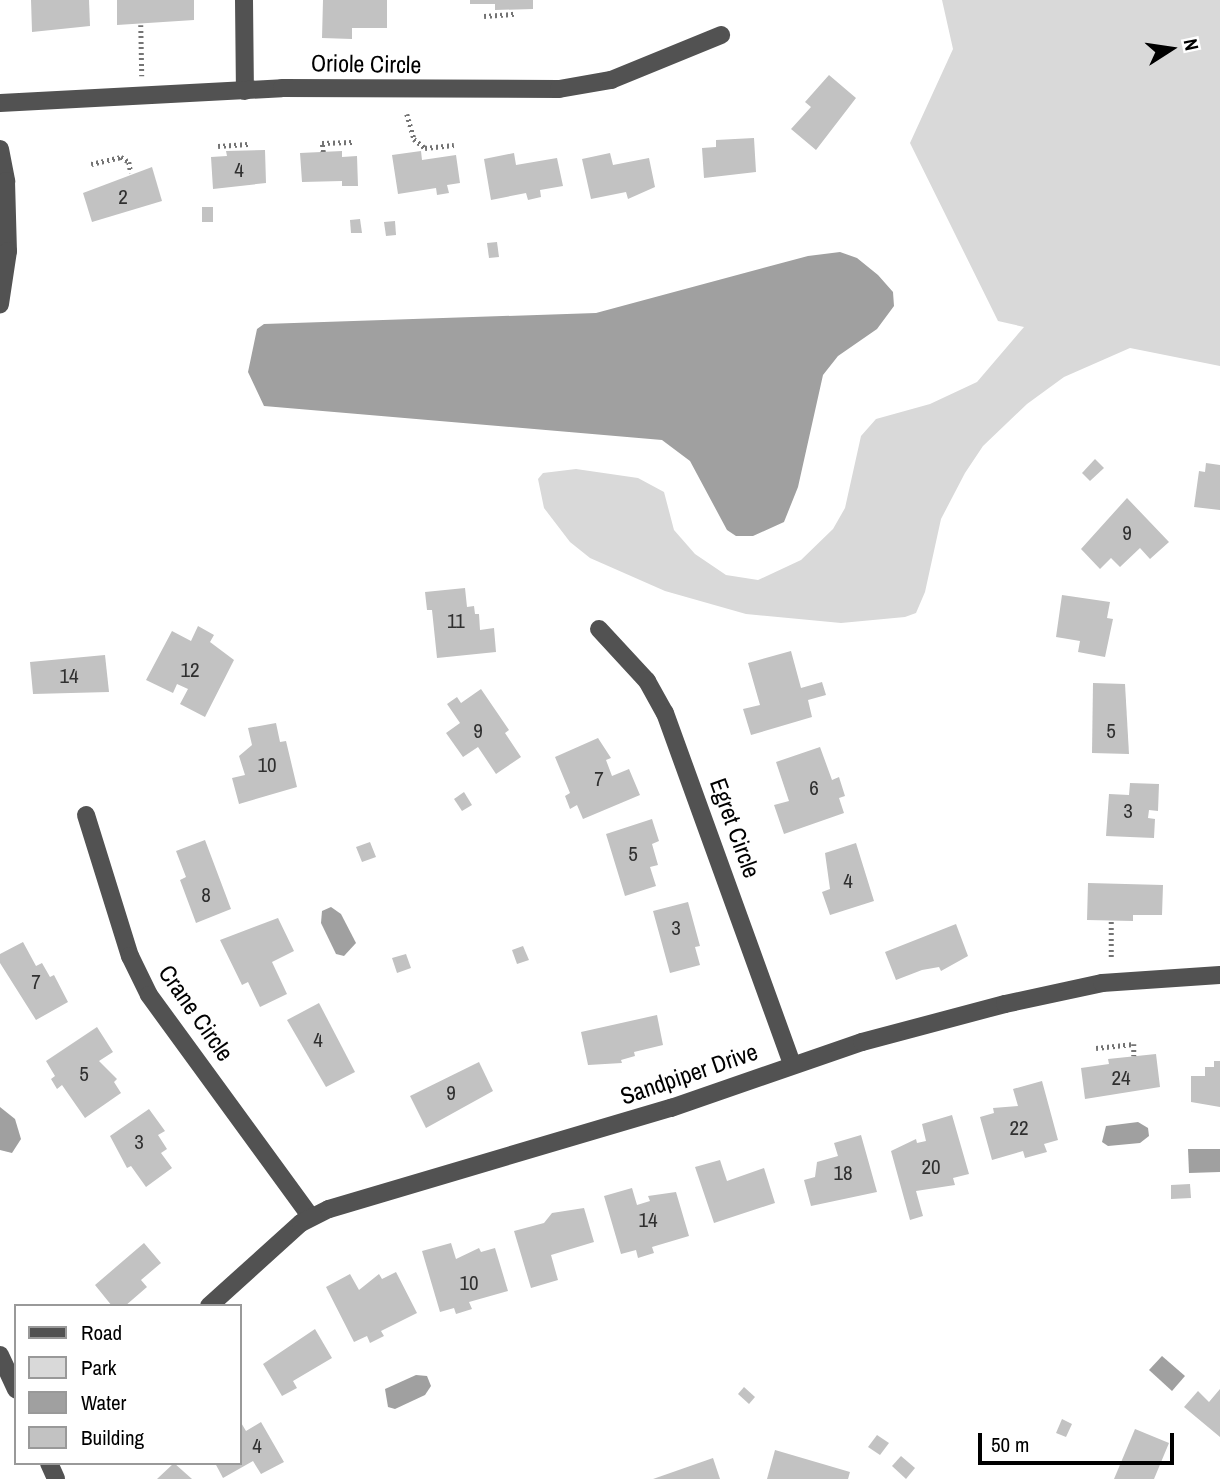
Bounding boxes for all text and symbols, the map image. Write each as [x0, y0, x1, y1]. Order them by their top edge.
north arrow [1136, 14, 1206, 84]
text: N [1178, 36, 1205, 53]
street label: Oriole Circle [311, 49, 421, 79]
house number: 4 [234, 157, 244, 183]
house number: 2 [118, 184, 128, 210]
house number: 9 [1122, 520, 1132, 546]
house number: 11 [447, 608, 465, 634]
house number: 12 [180, 657, 200, 683]
house number: 14 [59, 663, 79, 689]
house number: 9 [473, 718, 483, 744]
house number: 5 [1106, 718, 1116, 744]
house number: 10 [257, 752, 277, 778]
house number: 7 [594, 766, 604, 792]
street label: Egret Circle [704, 774, 766, 882]
house number: 6 [809, 775, 819, 801]
house number: 3 [1123, 798, 1133, 824]
house number: 5 [628, 841, 638, 867]
house number: 4 [843, 868, 853, 894]
house number: 8 [201, 882, 211, 908]
house number: 3 [671, 915, 681, 941]
street label: Crane Circle [153, 960, 239, 1066]
house number: 7 [31, 969, 41, 995]
house number: 4 [313, 1027, 323, 1053]
street label: Sandpiper Drive [617, 1037, 761, 1111]
house number: 5 [79, 1061, 89, 1087]
house number: 24 [1111, 1065, 1131, 1091]
house number: 9 [446, 1080, 456, 1106]
house number: 22 [1009, 1115, 1029, 1141]
house number: 3 [134, 1129, 144, 1155]
house number: 20 [921, 1154, 941, 1180]
house number: 18 [833, 1160, 853, 1186]
house number: 14 [638, 1207, 658, 1233]
house number: 10 [459, 1270, 479, 1296]
legend [14, 1304, 242, 1465]
text: Road [81, 1318, 122, 1347]
text: Park [81, 1353, 116, 1382]
text: Water [81, 1388, 126, 1417]
scale bar [982, 1420, 1178, 1464]
text: Building [81, 1423, 144, 1452]
text: 50 m [991, 1430, 1029, 1459]
house number: 4 [252, 1433, 262, 1459]

